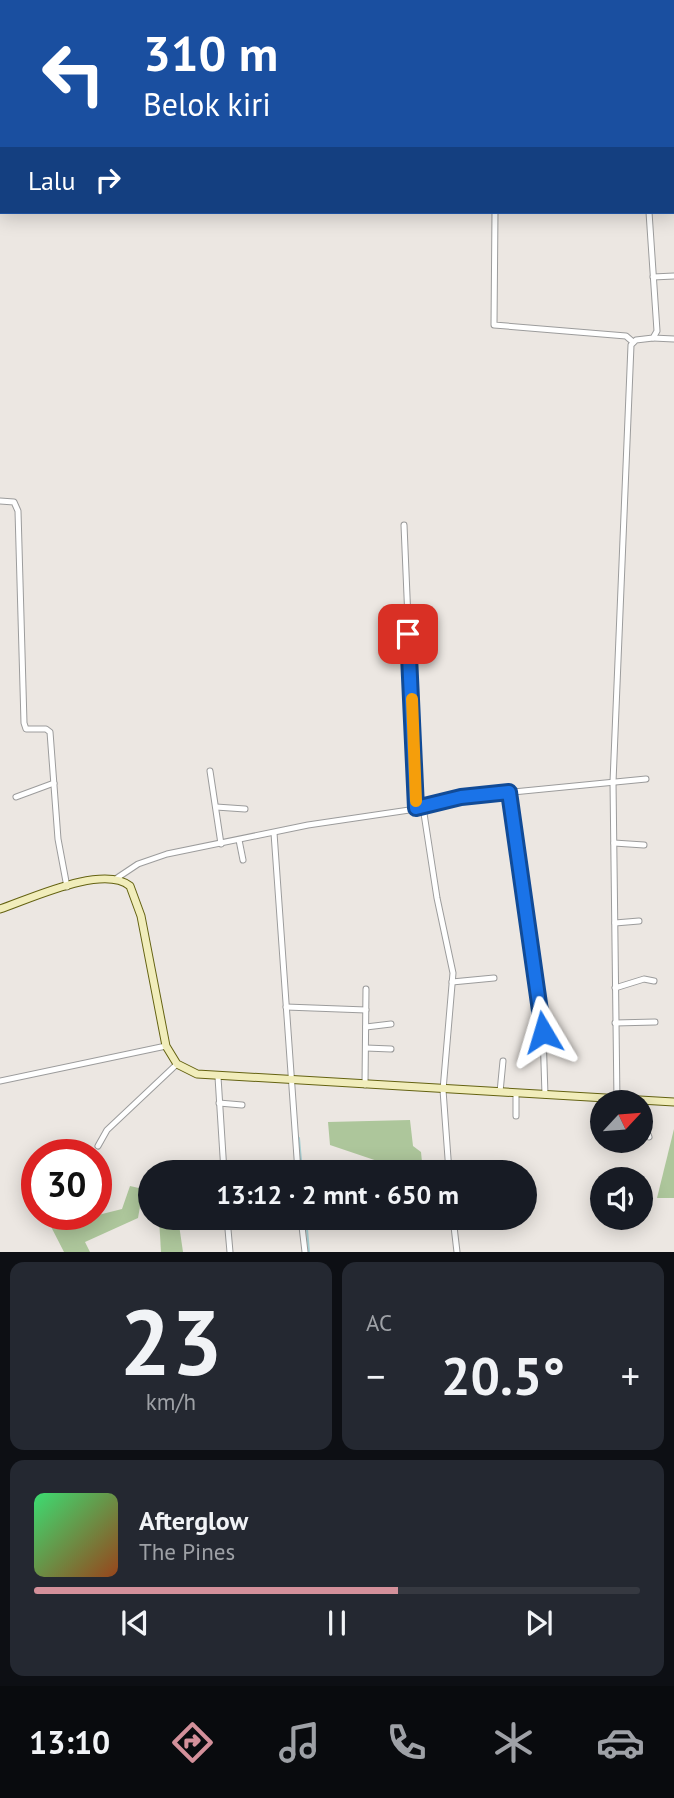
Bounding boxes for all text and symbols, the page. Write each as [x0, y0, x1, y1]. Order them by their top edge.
text: 310 m [143, 21, 278, 85]
icon: left [28, 28, 119, 119]
text: Belok kiri [143, 83, 271, 125]
icon: right [89, 161, 127, 199]
text: Lalu [28, 164, 75, 197]
pin [378, 604, 438, 664]
icon: arrive [389, 615, 427, 653]
position arrow [506, 995, 580, 1069]
north arrow [590, 1090, 653, 1153]
map controls [590, 1090, 653, 1230]
speed limit sign: 30 [21, 1139, 112, 1230]
button: sound [590, 1167, 653, 1230]
text: 13:12 · 2 mnt · 650 m [216, 1178, 459, 1211]
text: 23 [119, 1282, 223, 1400]
text: AC [366, 1308, 392, 1337]
text: 20.5° [441, 1342, 565, 1409]
text: − [366, 1351, 385, 1400]
text: + [621, 1351, 640, 1400]
text: km/h [146, 1387, 196, 1416]
text: Afterglow [139, 1504, 248, 1537]
text: The Pines [139, 1537, 235, 1566]
icon: previous [116, 1604, 154, 1642]
icon: pause [318, 1604, 356, 1642]
icon: next [520, 1604, 558, 1642]
icon: directions [168, 1718, 217, 1767]
icon: music [275, 1718, 324, 1767]
icon: phone [382, 1718, 431, 1767]
icon: climate [489, 1718, 538, 1767]
icon: car [596, 1718, 645, 1767]
text: 13:10 [29, 1721, 110, 1763]

